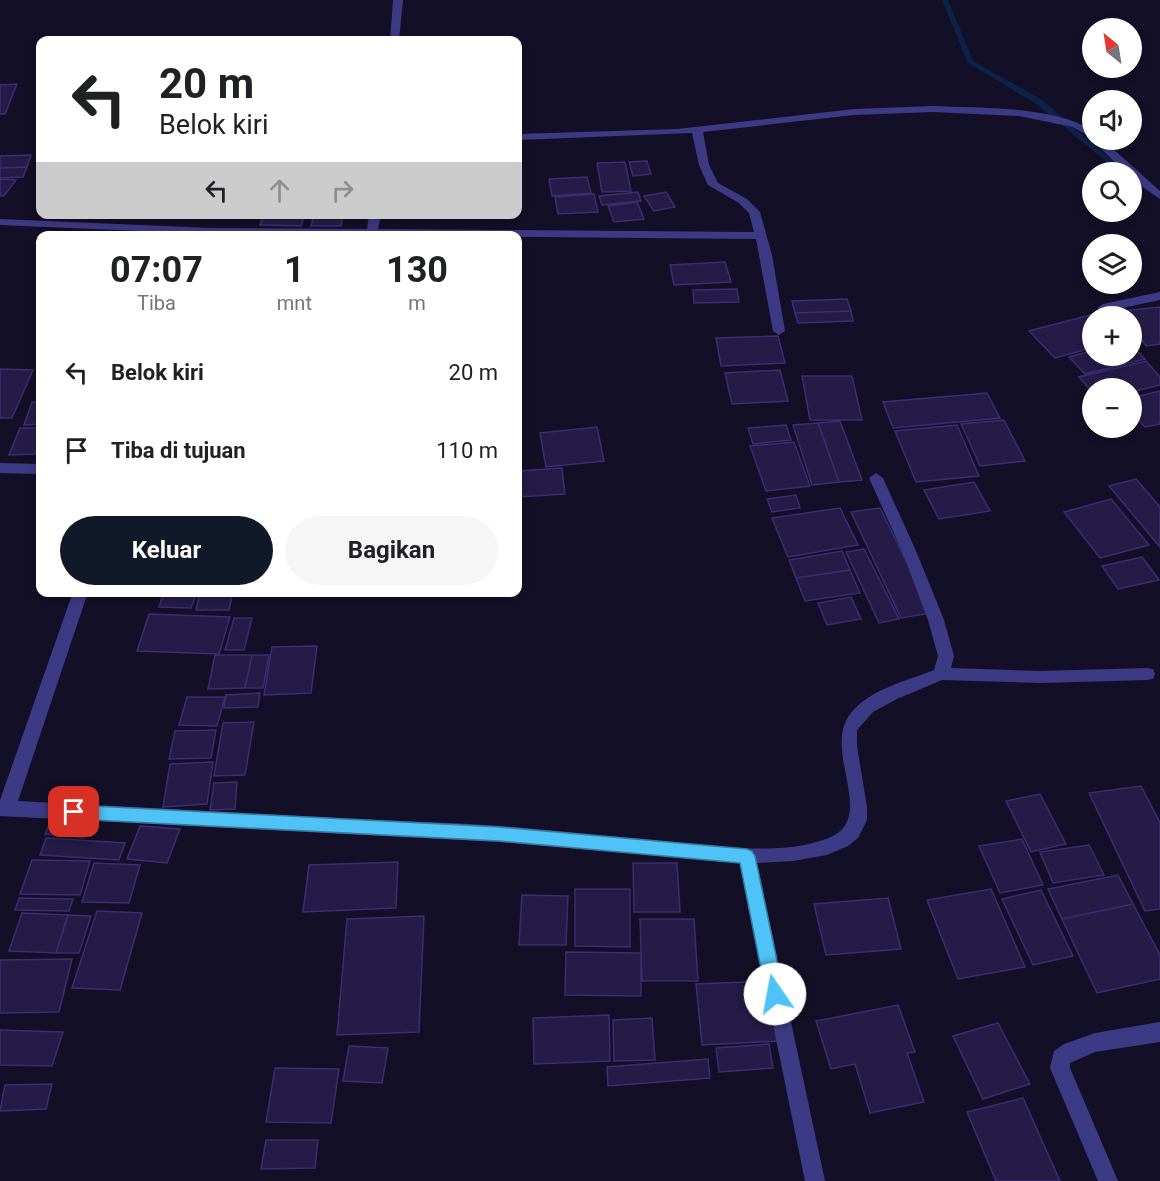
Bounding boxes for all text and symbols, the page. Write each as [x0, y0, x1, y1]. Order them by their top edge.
north arrow [1082, 18, 1142, 78]
map controls [1082, 18, 1142, 438]
text: 20 m [159, 59, 254, 108]
icon: left [60, 60, 138, 138]
button: sound [1082, 90, 1142, 150]
text: Belok kiri [159, 109, 268, 141]
button: search [1082, 162, 1142, 222]
icon: left [200, 174, 233, 207]
icon: ahead [263, 174, 296, 207]
icon: right [326, 174, 359, 207]
button: layers [1082, 234, 1142, 294]
text: 07:07 [110, 249, 203, 291]
text: 1 [284, 249, 305, 291]
text: 130 [386, 249, 448, 291]
text: Tiba [137, 291, 176, 315]
text: mnt [277, 291, 312, 315]
text: m [408, 291, 426, 315]
button: + [1082, 306, 1142, 366]
icon: left [60, 356, 93, 389]
text: Belok kiri [111, 360, 204, 385]
text: 20 m [449, 360, 498, 385]
button: − [1082, 378, 1142, 438]
icon: arrive [60, 434, 93, 467]
text: Tiba di tujuan [111, 438, 246, 463]
text: 110 m [436, 438, 498, 463]
button: Keluar [60, 516, 273, 585]
button: Bagikan [285, 516, 498, 585]
pin [48, 786, 99, 837]
icon: arrive [57, 795, 90, 828]
position arrow [743, 962, 807, 1026]

